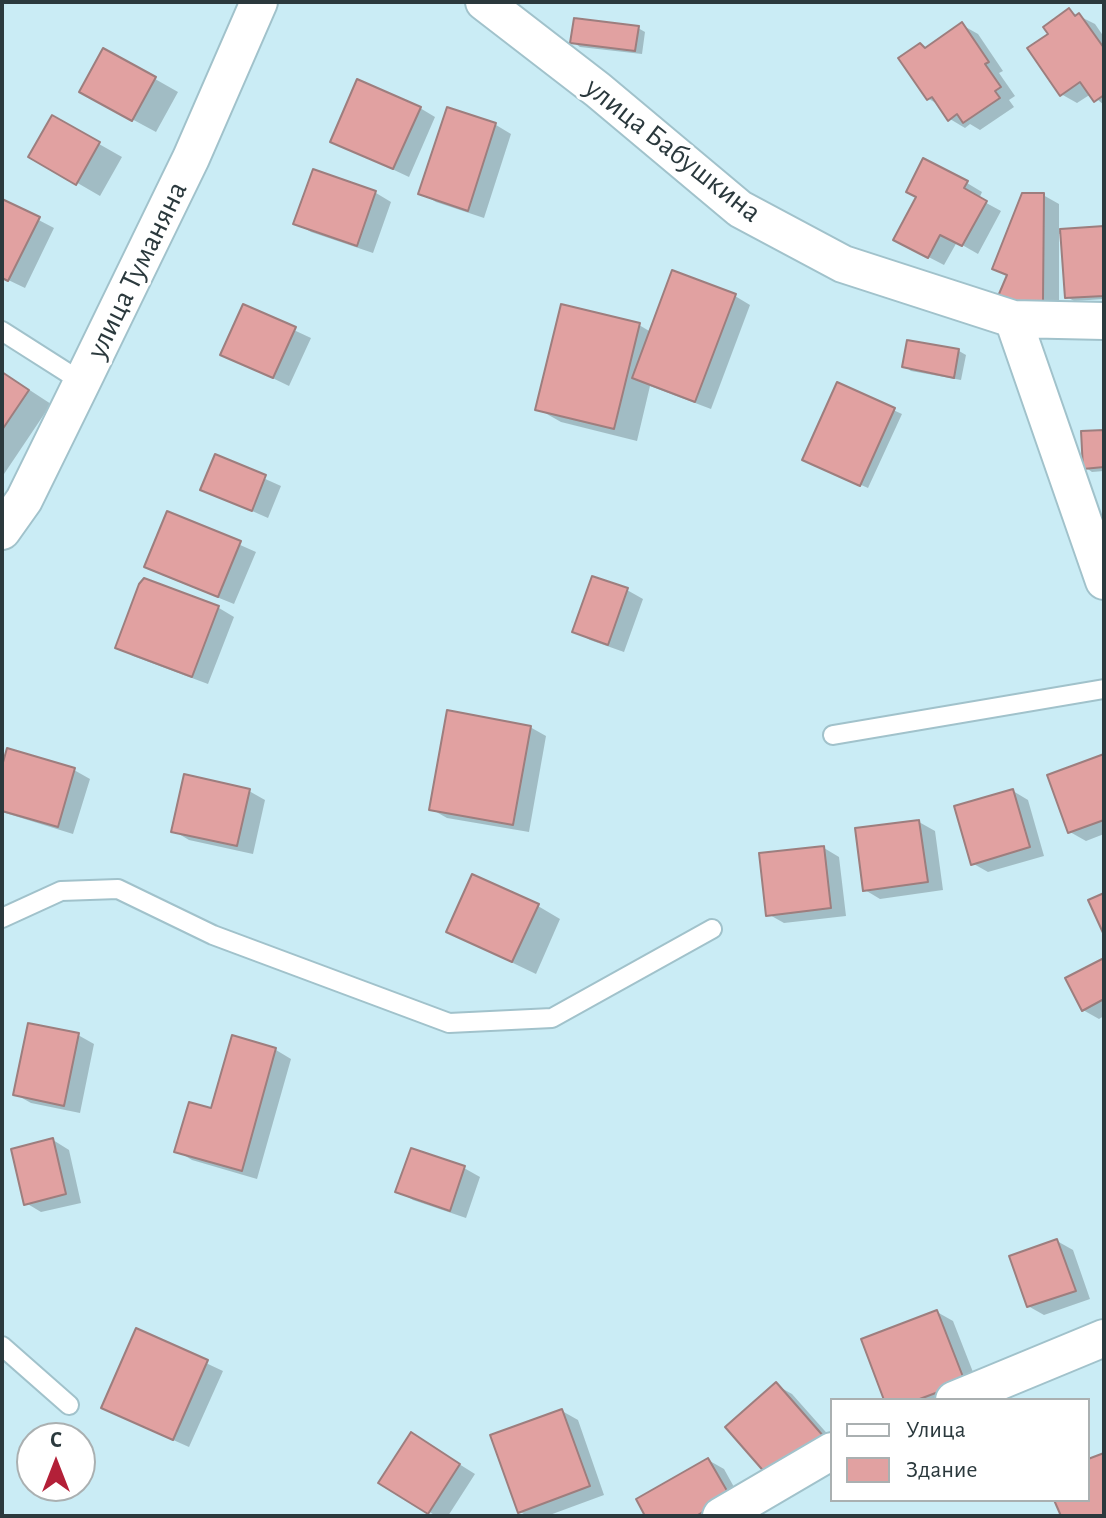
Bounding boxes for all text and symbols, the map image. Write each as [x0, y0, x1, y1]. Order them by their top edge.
street label: улица Бабушкина [577, 70, 769, 230]
street label: улица Туманяна [79, 176, 195, 364]
legend [830, 1398, 1090, 1502]
text: Улица [906, 1418, 966, 1442]
north arrow [16, 1422, 96, 1502]
text: С [50, 1429, 62, 1451]
text: Здание [906, 1458, 977, 1482]

